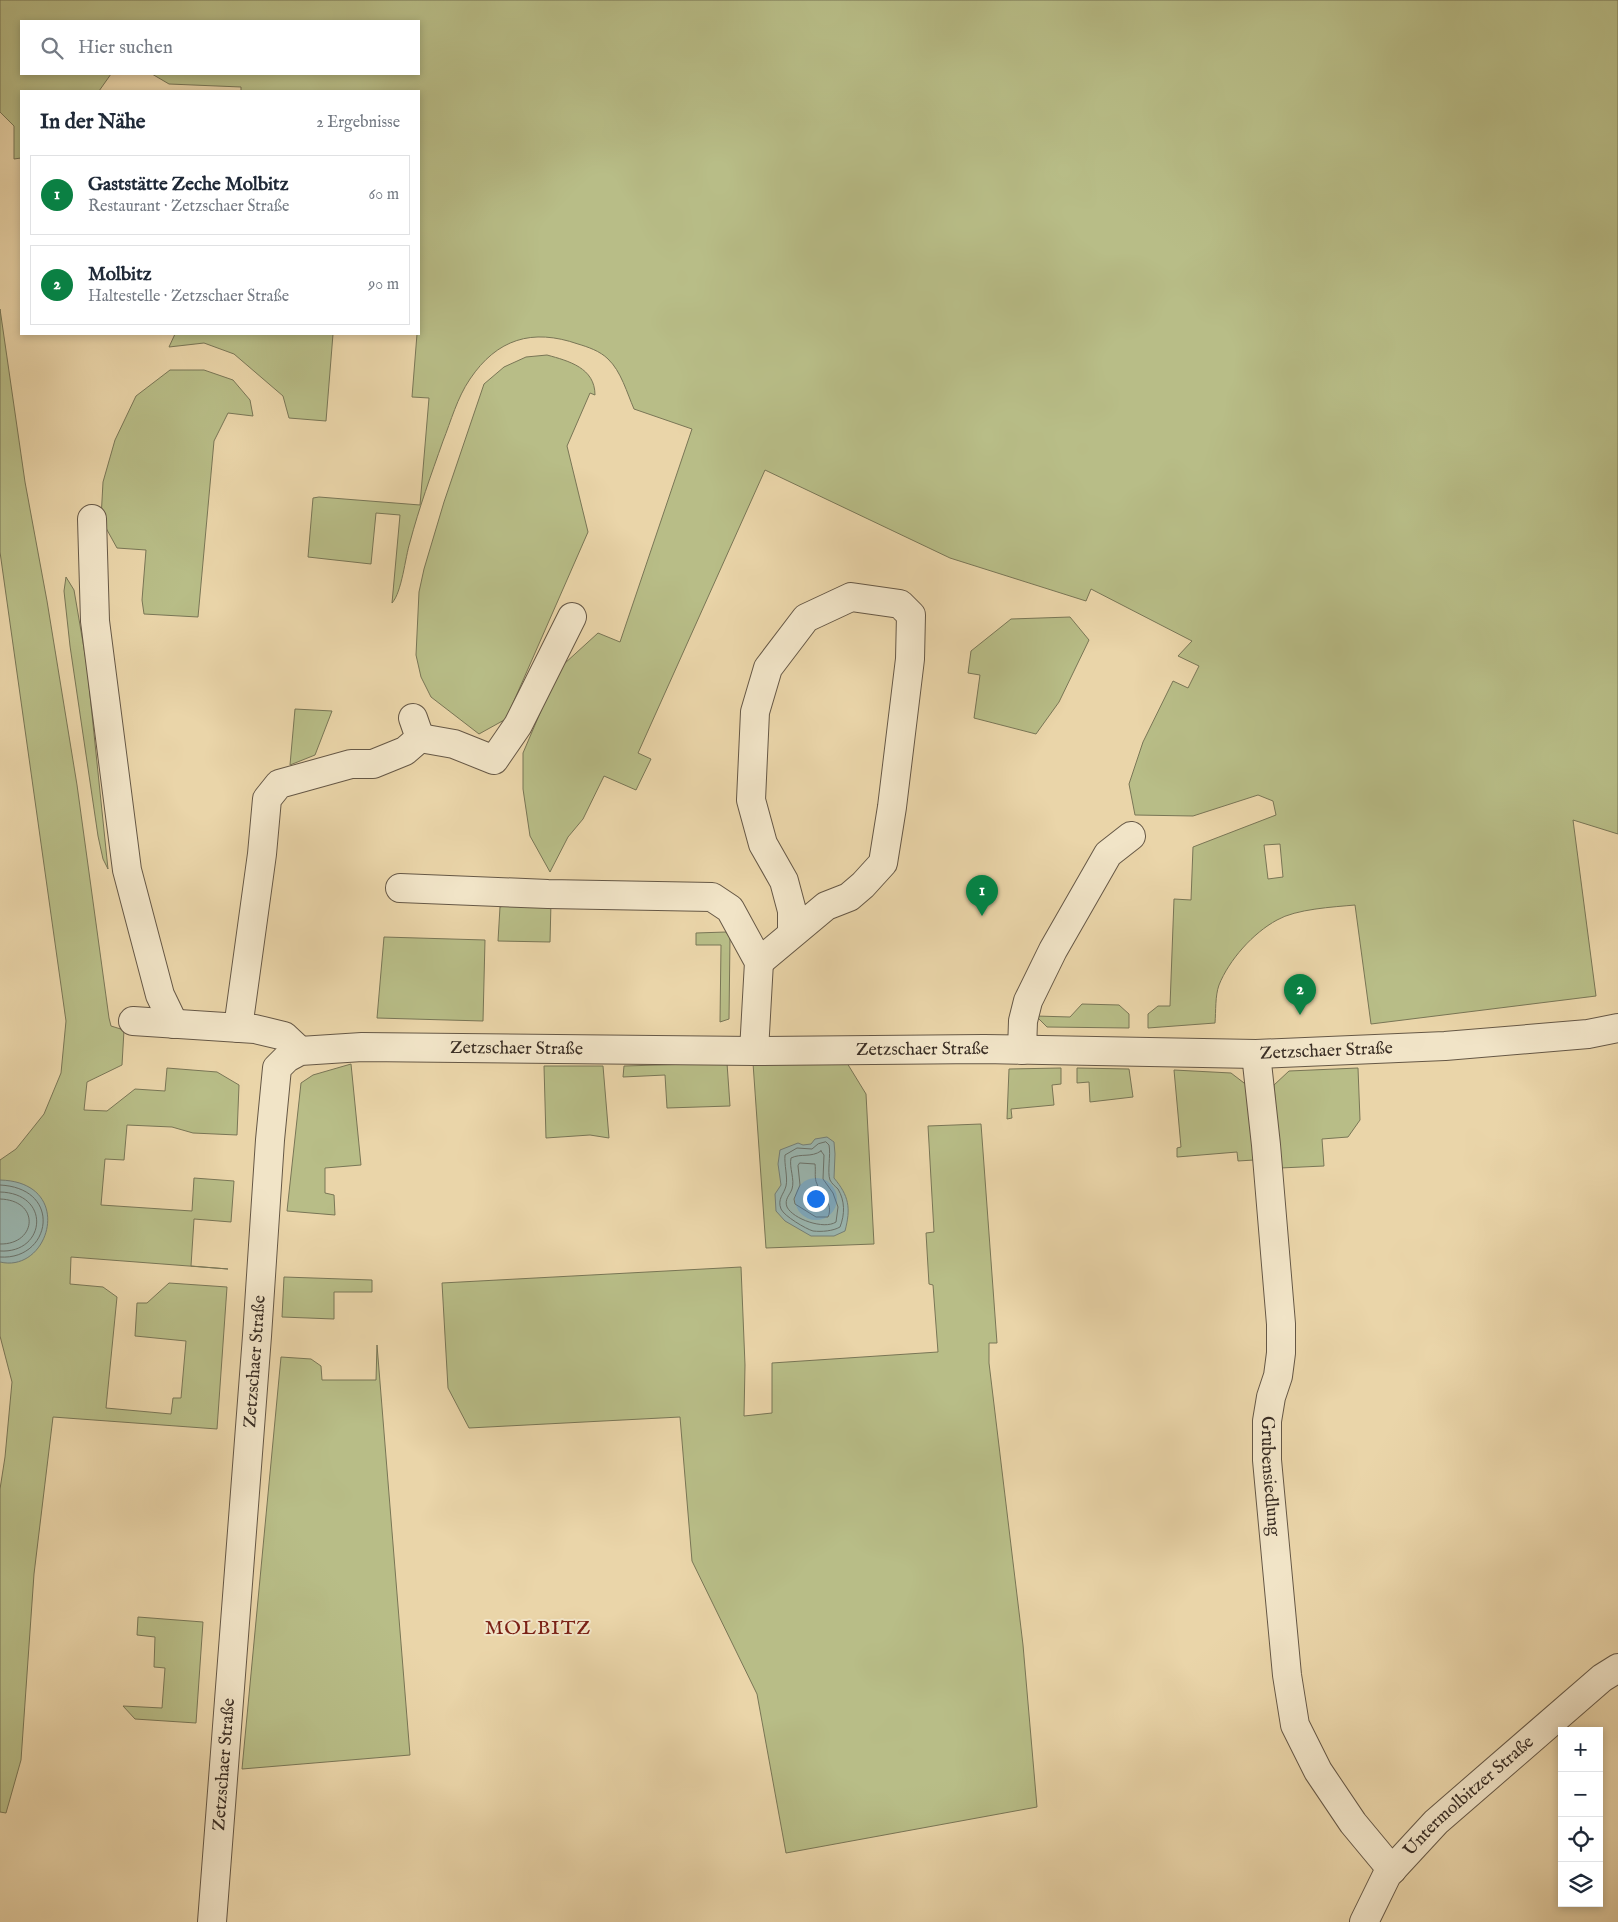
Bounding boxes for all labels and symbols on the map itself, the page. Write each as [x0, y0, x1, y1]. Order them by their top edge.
pin: 1 [966, 875, 998, 916]
pin: 2 [1284, 974, 1316, 1015]
street label: Zetzschaer Straße [450, 1036, 583, 1061]
street label: Zetzschaer Straße [856, 1037, 989, 1062]
street label: Zetzschaer Straße [1259, 1037, 1393, 1065]
your location [803, 1186, 829, 1212]
street label: Zetzschaer Straße [238, 1295, 271, 1429]
street label: Grubensiedlung [1255, 1416, 1286, 1537]
district label: MOLBITZ [485, 1616, 591, 1641]
street label: Zetzschaer Straße [208, 1697, 241, 1832]
street label: Untermolbitzer Straße [1398, 1731, 1539, 1861]

